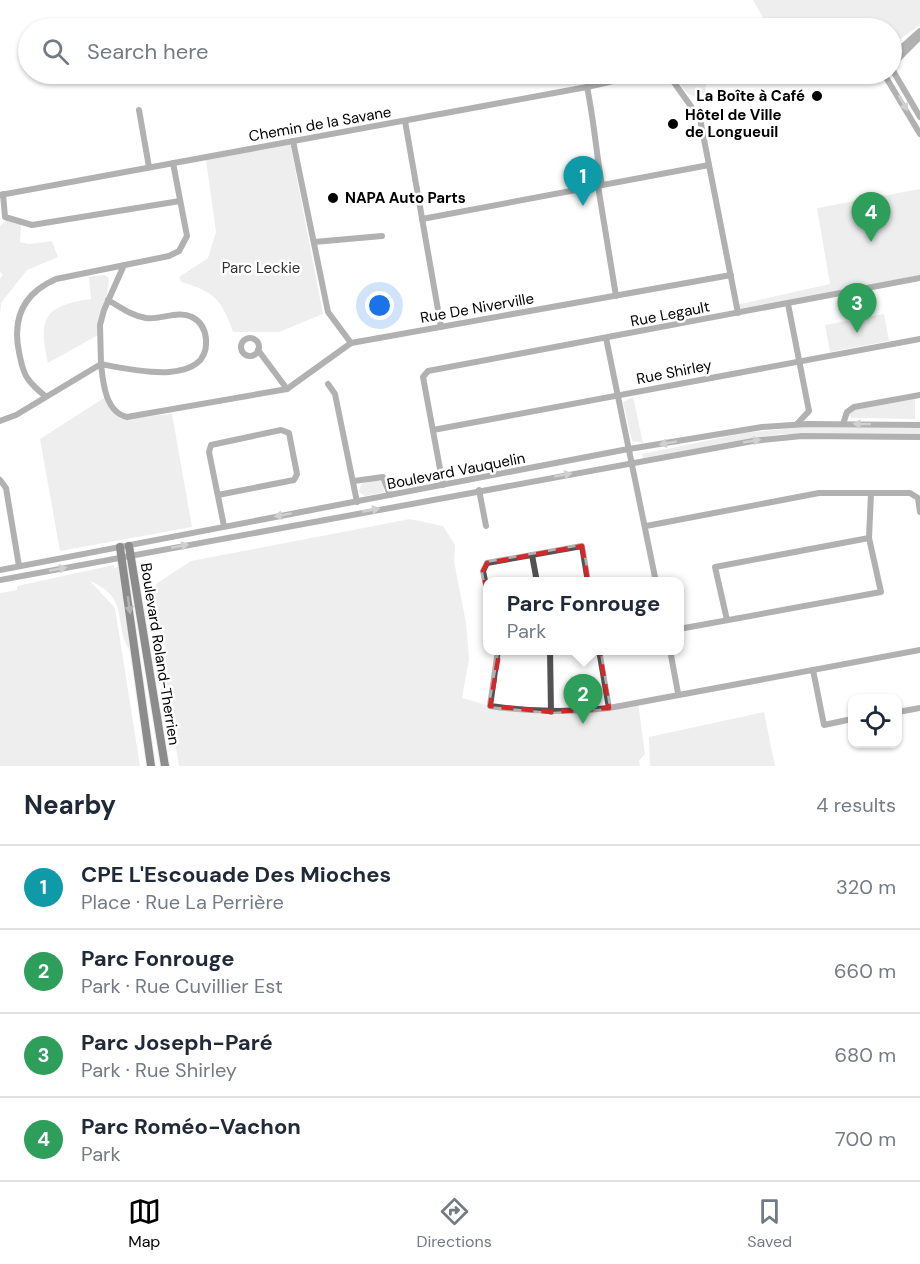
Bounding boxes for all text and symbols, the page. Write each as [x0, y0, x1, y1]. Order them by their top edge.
search box [18, 18, 902, 84]
icon: search [39, 35, 72, 68]
text: Search here [87, 37, 208, 66]
place label: La Boîte à Café [696, 86, 805, 106]
marker: La Boîte à Café [810, 89, 824, 103]
one-way arrow [898, 95, 908, 112]
street label: Chemin de la Savane [247, 102, 393, 146]
place label: Hôtel de Ville de Longueuil [685, 105, 782, 142]
marker: Hôtel de Ville de Longueuil [666, 117, 680, 131]
pin: 1 [564, 156, 602, 206]
place label: NAPA Auto Parts [345, 188, 466, 208]
marker: NAPA Auto Parts [326, 191, 340, 205]
pin: 4 [852, 192, 890, 242]
park label: Parc Leckie [222, 258, 300, 278]
pin: 3 [838, 284, 876, 333]
street label: Rue De Niverville [419, 288, 535, 328]
your location [365, 291, 394, 320]
street label: Rue Legault [629, 296, 711, 331]
street label: Rue Shirley [635, 355, 714, 389]
one-way arrow [852, 419, 871, 429]
one-way arrow [743, 436, 762, 445]
one-way arrow [658, 438, 677, 447]
street label: Boulevard Vauquelin [385, 448, 527, 494]
one-way arrow [554, 470, 573, 479]
one-way arrow [362, 505, 381, 514]
one-way arrow [273, 511, 292, 520]
one-way arrow [170, 541, 189, 550]
street label: Boulevard Roland-Therrien [136, 562, 184, 746]
one-way arrow [48, 564, 67, 573]
popup [483, 577, 684, 655]
text: Parc Fonrouge [507, 589, 660, 618]
one-way arrow [124, 596, 133, 615]
text: Park [507, 618, 546, 644]
pin: 2 [564, 674, 602, 724]
map controls [848, 694, 902, 748]
button: locate [848, 694, 902, 748]
text: Nearby [24, 788, 116, 822]
text: 4 results [816, 792, 896, 818]
text: CPE L'Escouade Des Mioches [81, 860, 391, 889]
text: 1 [40, 874, 47, 900]
text: 320 m [836, 874, 896, 900]
text: Place · Rue La Perrière [81, 889, 284, 915]
text: Parc Fonrouge [81, 944, 234, 973]
text: 2 [38, 958, 49, 984]
text: 660 m [834, 958, 896, 984]
text: Park · Rue Cuvillier Est [81, 973, 283, 999]
text: Parc Joseph-Paré [81, 1028, 273, 1057]
text: 3 [37, 1042, 50, 1068]
text: 680 m [834, 1042, 896, 1068]
text: Park · Rue Shirley [81, 1057, 237, 1083]
text: Parc Roméo-Vachon [81, 1112, 301, 1141]
text: 4 [37, 1126, 50, 1152]
text: 700 m [835, 1126, 896, 1152]
text: Park [81, 1141, 121, 1167]
tab: Map [128, 1195, 161, 1252]
tab: Directions [416, 1195, 492, 1252]
tab: Saved [747, 1195, 792, 1252]

